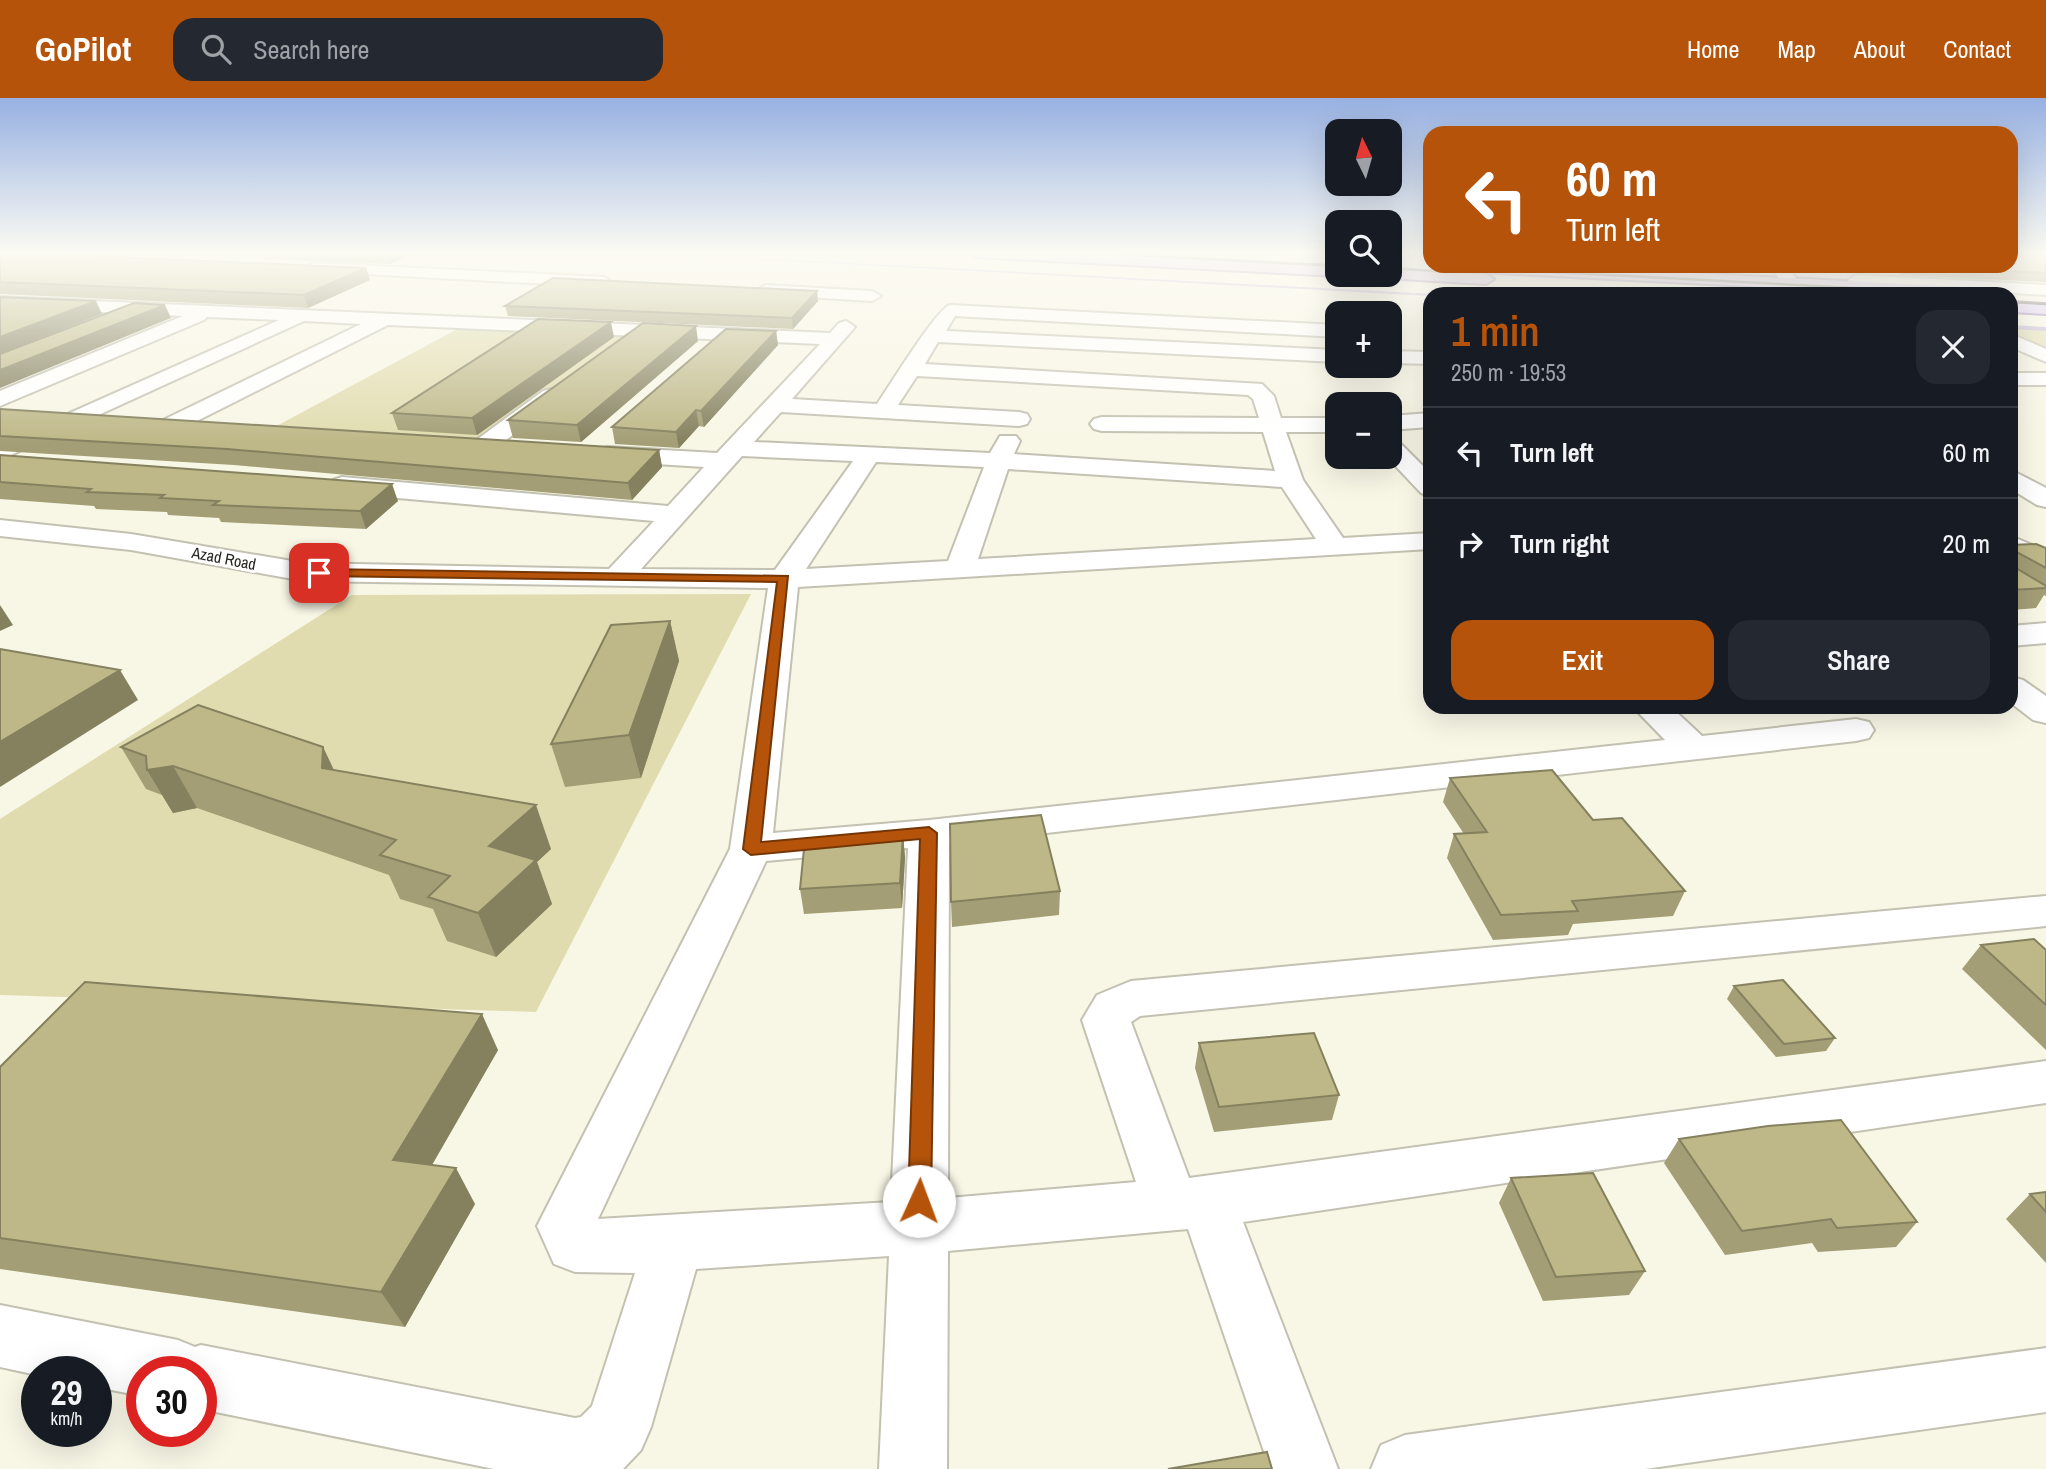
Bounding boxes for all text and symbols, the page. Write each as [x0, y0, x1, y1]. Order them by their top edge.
search box [173, 18, 663, 81]
text: GoPilot [35, 27, 131, 71]
icon: search [197, 30, 235, 68]
text: Search here [253, 32, 369, 67]
text: Home [1687, 33, 1739, 65]
text: Map [1777, 33, 1816, 65]
text: About [1854, 33, 1905, 65]
text: Contact [1943, 33, 2011, 65]
north arrow [1325, 119, 1402, 196]
map controls [1325, 119, 1402, 469]
text: 60 m [1566, 145, 1658, 211]
icon: left [1451, 154, 1542, 245]
text: Turn left [1566, 208, 1660, 251]
button: search [1325, 210, 1402, 287]
button: + [1325, 301, 1402, 378]
text: 1 min [1451, 303, 1540, 359]
button: close [1916, 310, 1990, 384]
text: 250 m · 19:53 [1451, 357, 1566, 388]
button: − [1325, 392, 1402, 469]
icon: left [1451, 434, 1489, 472]
text: Turn left [1510, 435, 1594, 470]
text: 60 m [1943, 435, 1990, 470]
icon: right [1451, 525, 1489, 563]
text: Turn right [1510, 526, 1609, 561]
text: 20 m [1943, 526, 1990, 561]
street label: Azad Road [189, 541, 258, 575]
pin [289, 543, 349, 603]
icon: arrive [300, 554, 338, 592]
button: Exit [1451, 620, 1714, 700]
button: Share [1728, 620, 1990, 700]
position arrow [882, 1164, 956, 1238]
speed limit sign: 30 [126, 1356, 217, 1447]
text: 29 [51, 1369, 82, 1416]
text: km/h [51, 1406, 83, 1431]

